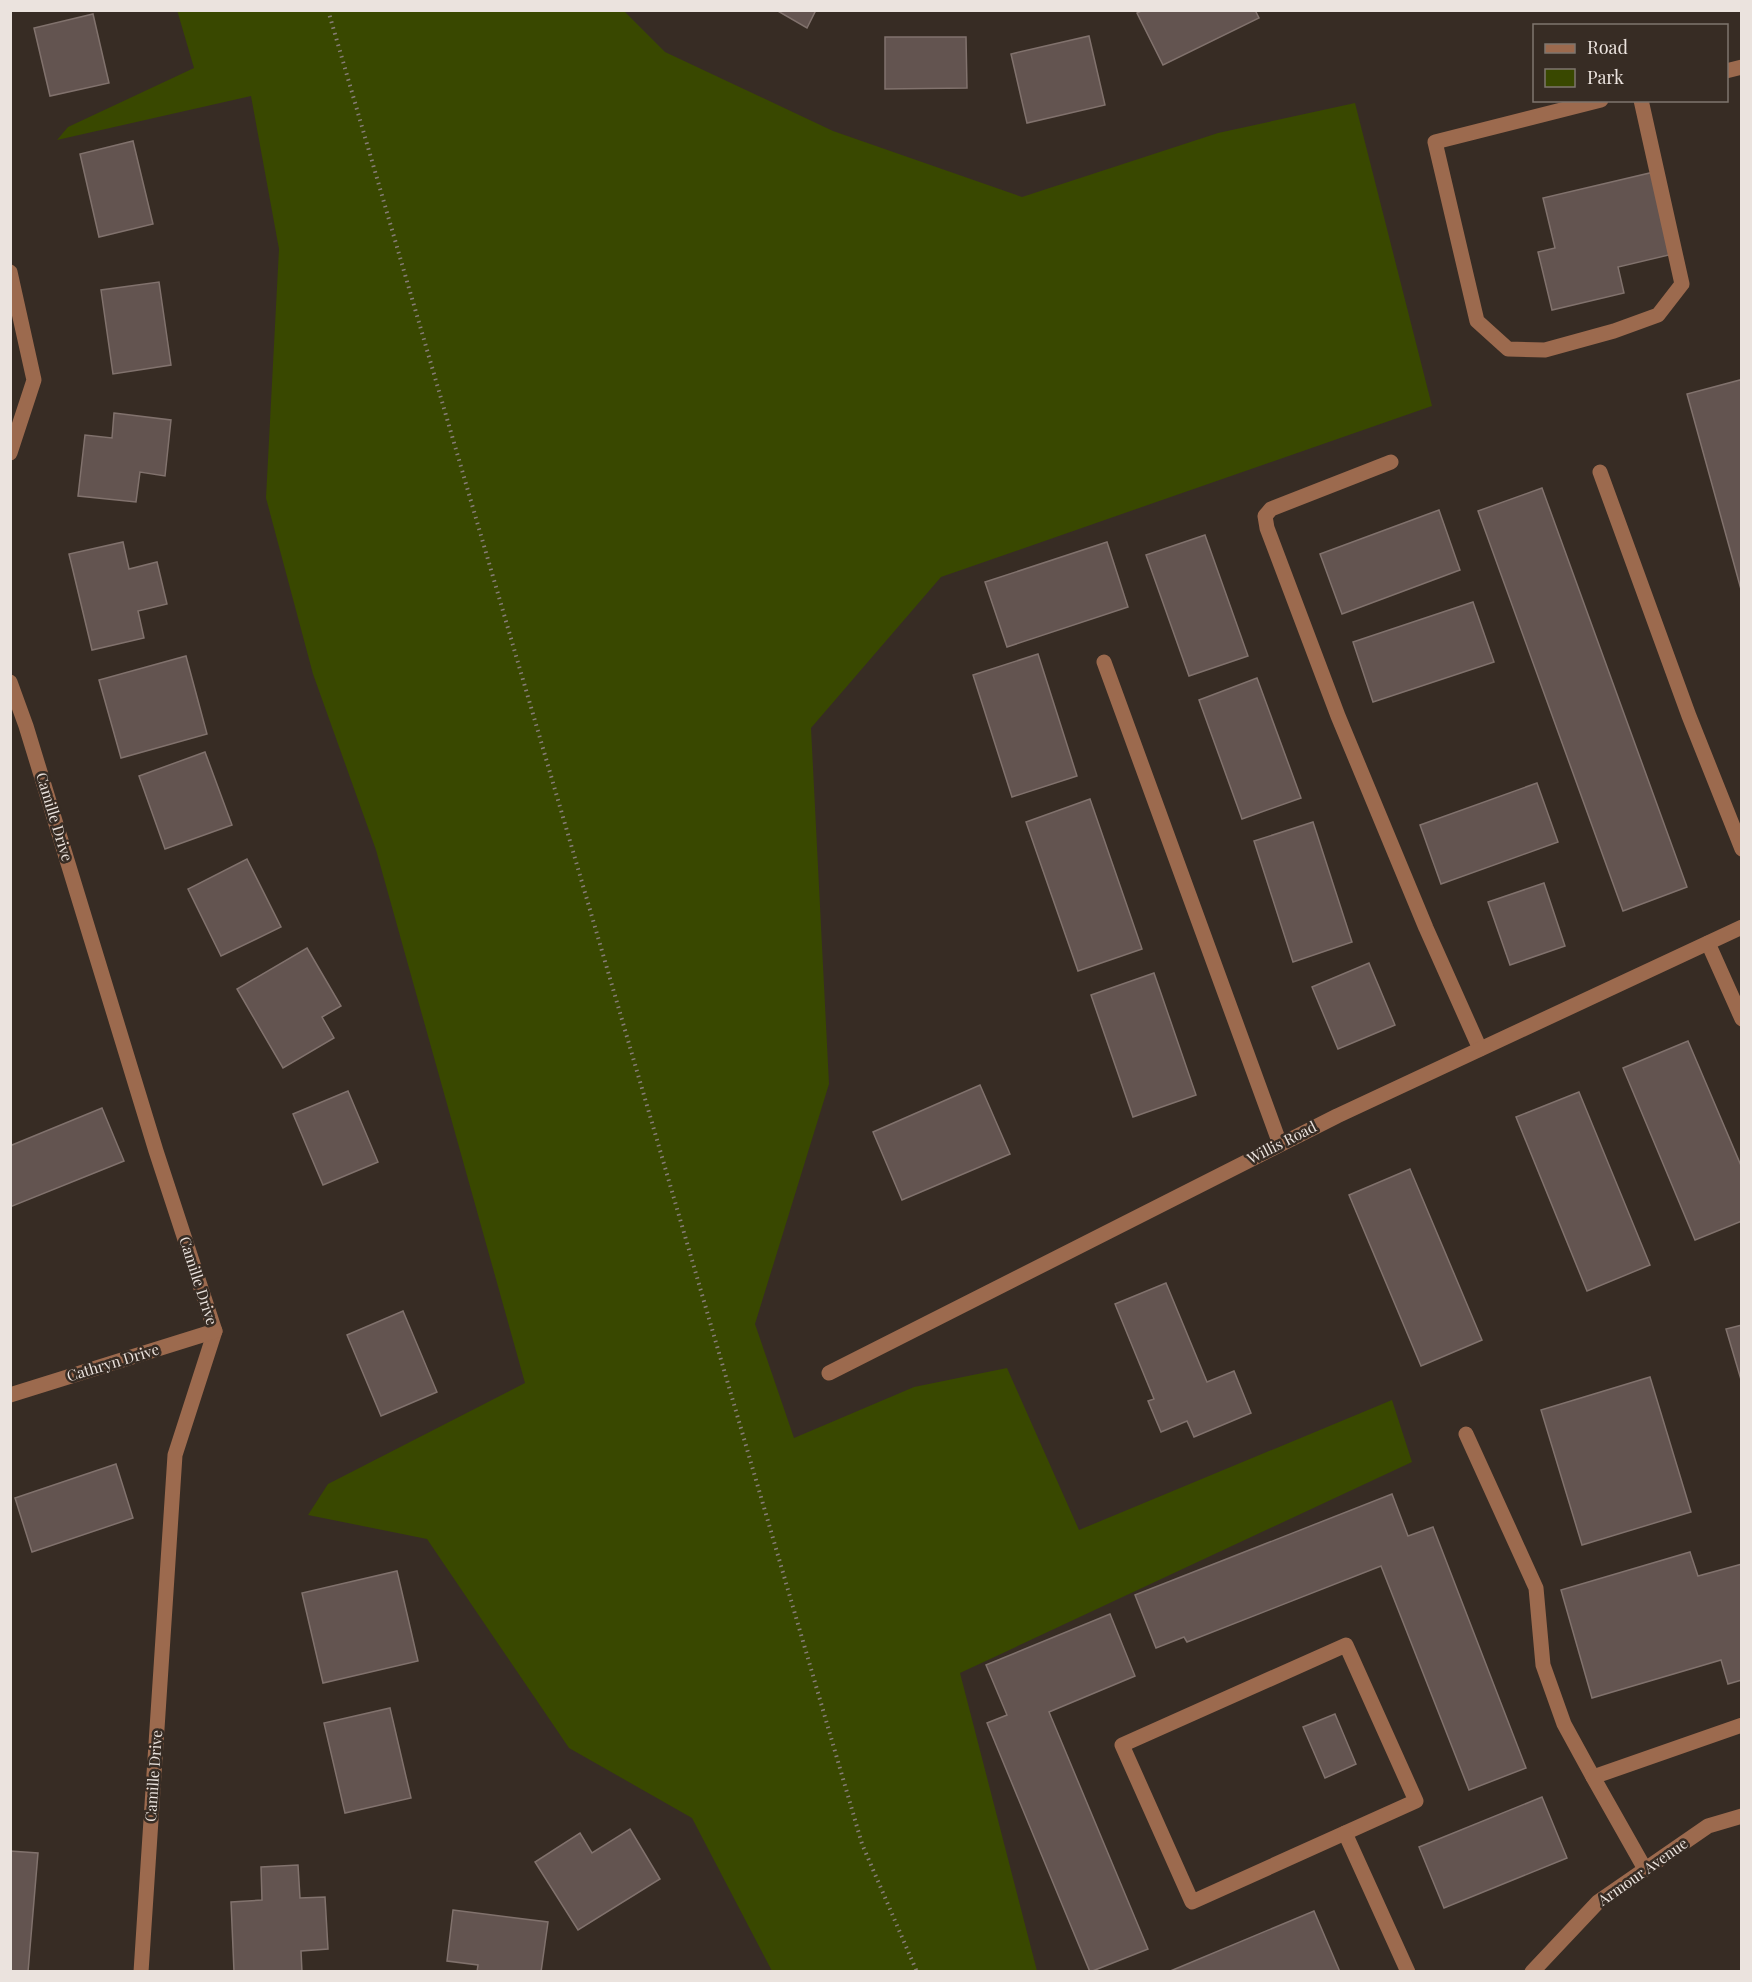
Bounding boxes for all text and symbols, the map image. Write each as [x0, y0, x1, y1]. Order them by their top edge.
legend [1533, 24, 1728, 102]
text: Road [1587, 35, 1628, 59]
text: Park [1587, 65, 1624, 89]
street label: Camille Drive [32, 770, 78, 864]
street label: Willis Road [1243, 1116, 1320, 1169]
street label: Camille Drive [175, 1234, 223, 1328]
street label: Cathryn Drive [64, 1339, 161, 1386]
street label: Camille Drive [140, 1729, 166, 1823]
street label: Armour Avenue [1593, 1833, 1691, 1910]

